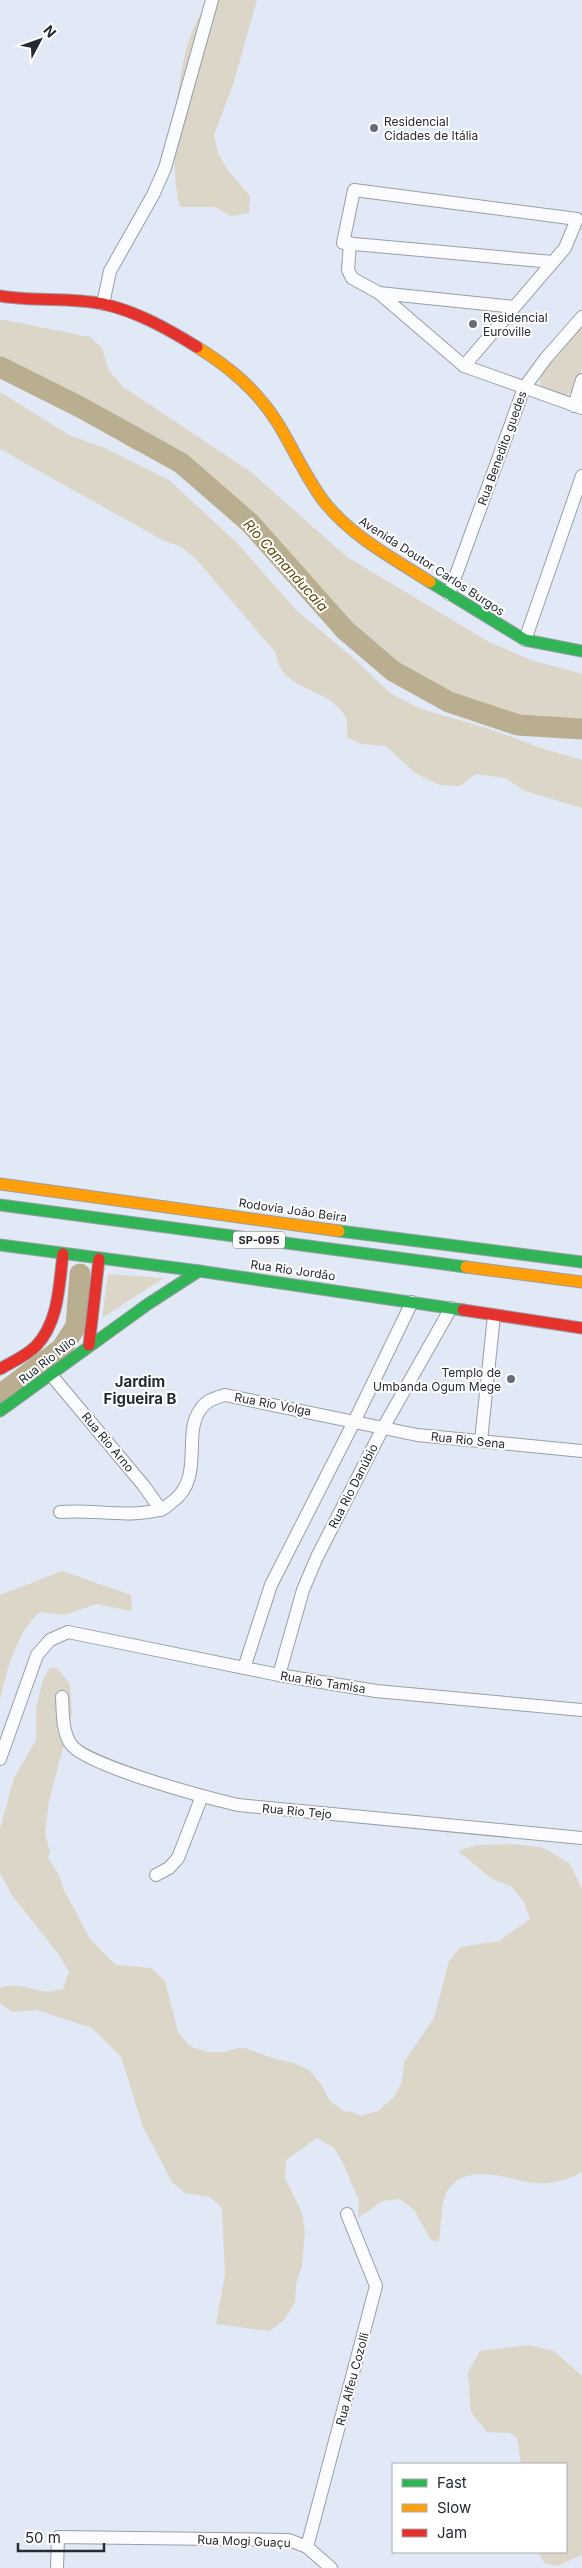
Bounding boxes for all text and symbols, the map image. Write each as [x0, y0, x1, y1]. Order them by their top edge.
north arrow [15, 15, 65, 65]
text: N [40, 22, 60, 41]
place label: Residencial Cidades de Itália [384, 114, 478, 143]
marker: Residencial Cidades de Itália [368, 122, 380, 134]
place label: Residencial Euroville [483, 310, 548, 339]
marker: Residencial Euroville [467, 318, 479, 330]
street label: Rua Benedito guedes [474, 389, 530, 507]
street label: Avenida Doutor Carlos Burgos [356, 513, 508, 619]
water label: Rio Camanducaia [240, 515, 332, 615]
street label: Rodovia João Beira [238, 1195, 348, 1225]
road number: SP-095 [233, 1232, 285, 1248]
street label: Rua Rio Jordão [249, 1257, 337, 1283]
street label: Rua Rio Nilo [16, 1333, 78, 1387]
place label: Templo de Umbanda Ogum Mege [373, 1365, 501, 1394]
district label: Jardim Figueira B [104, 1372, 176, 1408]
marker: Templo de Umbanda Ogum Mege [505, 1373, 517, 1385]
street label: Rua Rio Volga [233, 1389, 313, 1419]
street label: Rua Rio Arno [79, 1409, 137, 1475]
street label: Rua Rio Sena [430, 1429, 506, 1451]
street label: Rua Rio Danúbio [325, 1441, 381, 1531]
street label: Rua Rio Tamisa [279, 1668, 367, 1696]
street label: Rua Rio Tejo [261, 1800, 333, 1822]
street label: Rua Alfeu Cozolli [332, 2331, 372, 2427]
legend [392, 2463, 567, 2553]
text: Fast [437, 2473, 467, 2492]
text: Slow [437, 2498, 471, 2517]
scale bar [18, 2520, 104, 2552]
text: Jam [437, 2523, 467, 2542]
text: 50 m [25, 2528, 61, 2547]
street label: Rua Mogi Guaçu [197, 2532, 291, 2550]

